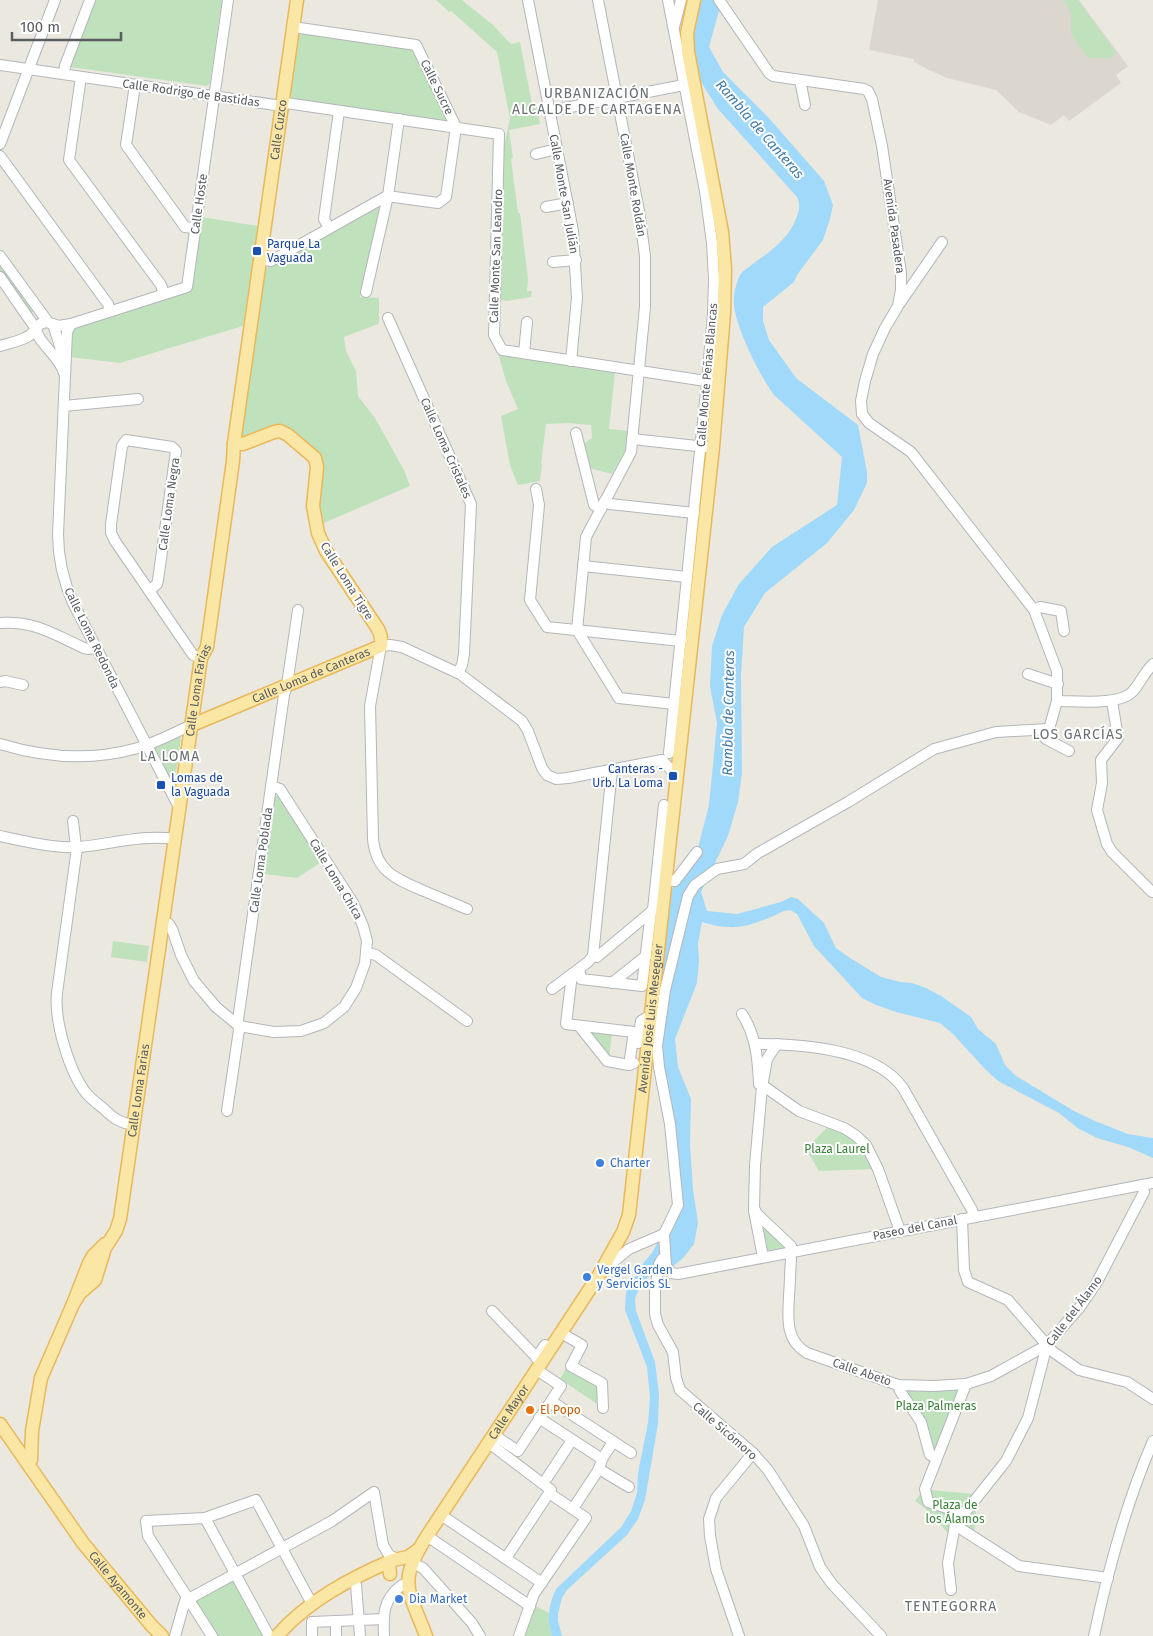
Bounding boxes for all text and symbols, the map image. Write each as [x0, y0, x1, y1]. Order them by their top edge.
scale bar [12, 10, 121, 42]
text: 100 m [20, 18, 60, 36]
street label: Calle Sucre [418, 57, 456, 117]
street label: Calle Rodrigo de Bastidas [122, 76, 261, 110]
water label: Rambla de Canteras [712, 76, 808, 183]
district label: URBANIZACIÓN ALCALDE DE CARTAGENA [512, 84, 682, 118]
street label: Calle Cuzco [267, 98, 290, 161]
street label: Calle Monte Roldán [617, 132, 649, 238]
street label: Calle Monte San Julián [547, 133, 581, 255]
street label: Calle Hoste [188, 173, 210, 235]
street label: Avenida Pasadera [880, 178, 908, 274]
street label: Calle Monte San Leandro [487, 189, 505, 323]
place label: Parque La Vaguada [267, 237, 320, 265]
marker: Parque La Vaguada [251, 245, 263, 257]
street label: Calle Monte Peñas Blancas [694, 302, 720, 447]
street label: Calle Loma Cristales [417, 395, 475, 501]
street label: Calle Loma Negra [156, 456, 182, 552]
street label: Calle Loma Tigre [317, 540, 377, 622]
street label: Calle Loma Redonda [61, 585, 123, 691]
street label: Calle Loma Farias [183, 641, 215, 737]
street label: Calle Loma de Canteras [250, 644, 372, 706]
water label: Rambla de Canteras [719, 650, 738, 776]
district label: LOS GARCÍAS [1032, 725, 1124, 743]
district label: LA LOMA [140, 748, 200, 765]
place label: Canteras - Urb. La Loma [592, 762, 663, 790]
marker: Canteras - Urb. La Loma [667, 770, 679, 782]
place label: Lomas de la Vaguada [171, 771, 230, 799]
marker: Lomas de la Vaguada [155, 779, 167, 791]
street label: Calle Loma Poblada [247, 806, 275, 914]
street label: Calle Loma Chica [306, 836, 366, 922]
street label: Avenida José Luis Meseguer [635, 943, 666, 1094]
street label: Calle Loma Farias [125, 1043, 152, 1138]
park label: Plaza Laurel [804, 1142, 870, 1156]
place label: Charter [610, 1156, 650, 1170]
marker: Charter [594, 1157, 606, 1169]
street label: Paseo del Canal [872, 1213, 959, 1243]
place label: Vergel Garden y Servicios SL [597, 1263, 673, 1291]
marker: Vergel Garden y Servicios SL [581, 1271, 593, 1283]
street label: Calle del Álamo [1042, 1273, 1105, 1349]
street label: Calle Abeto [831, 1355, 893, 1389]
street label: Calle Mayor [486, 1381, 532, 1442]
street label: Calle Sicómoro [690, 1399, 760, 1463]
park label: Plaza Palmeras [896, 1399, 977, 1413]
place label: El Popo [540, 1403, 581, 1417]
marker: El Popo [524, 1404, 536, 1416]
park label: Plaza de los Álamos [925, 1498, 985, 1526]
street label: Calle Ayamonte [86, 1548, 150, 1622]
place label: Dia Market [409, 1592, 468, 1606]
marker: Dia Market [393, 1593, 405, 1605]
district label: TENTEGORRA [905, 1598, 997, 1615]

